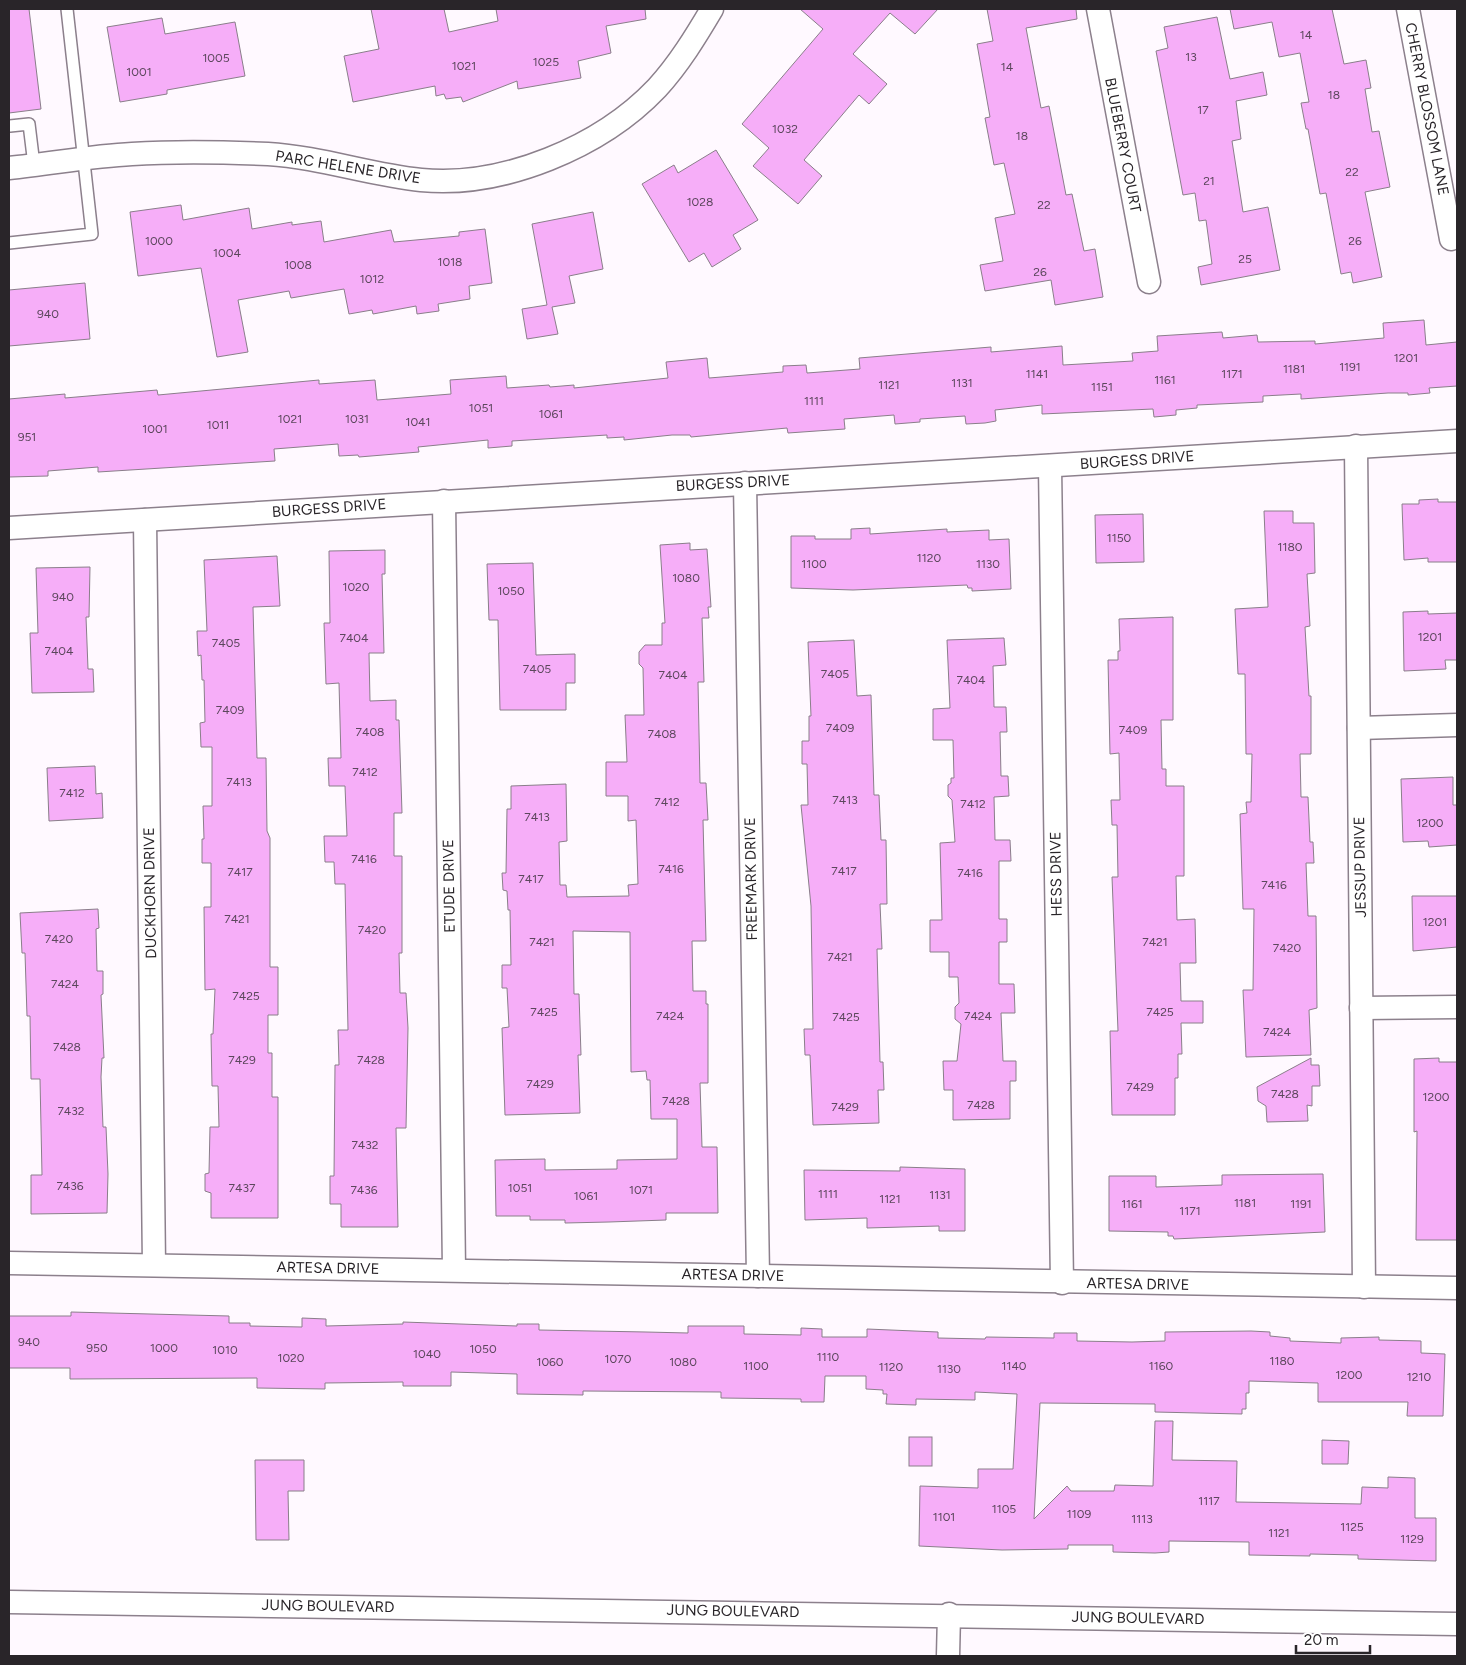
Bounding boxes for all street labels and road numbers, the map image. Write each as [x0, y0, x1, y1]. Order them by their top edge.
street label: CHERRY BLOSSOM LANE [1401, 21, 1453, 197]
street label: BLUEBERRY COURT [1101, 76, 1145, 215]
street label: PARC HELENE DRIVE [274, 147, 422, 187]
street label: BURGESS DRIVE [1079, 447, 1195, 473]
street label: BURGESS DRIVE [675, 471, 791, 495]
street label: BURGESS DRIVE [271, 495, 387, 521]
street label: JESSUP DRIVE [1350, 816, 1370, 918]
street label: FREEMARK DRIVE [741, 817, 761, 941]
street label: DUCKHORN DRIVE [140, 827, 160, 959]
street label: HESS DRIVE [1046, 831, 1066, 917]
street label: ETUDE DRIVE [439, 839, 459, 933]
street label: ARTESA DRIVE [276, 1258, 380, 1278]
street label: ARTESA DRIVE [681, 1265, 785, 1285]
street label: ARTESA DRIVE [1086, 1274, 1190, 1294]
street label: JUNG BOULEVARD [261, 1596, 395, 1616]
street label: JUNG BOULEVARD [666, 1601, 800, 1621]
street label: JUNG BOULEVARD [1071, 1608, 1205, 1628]

